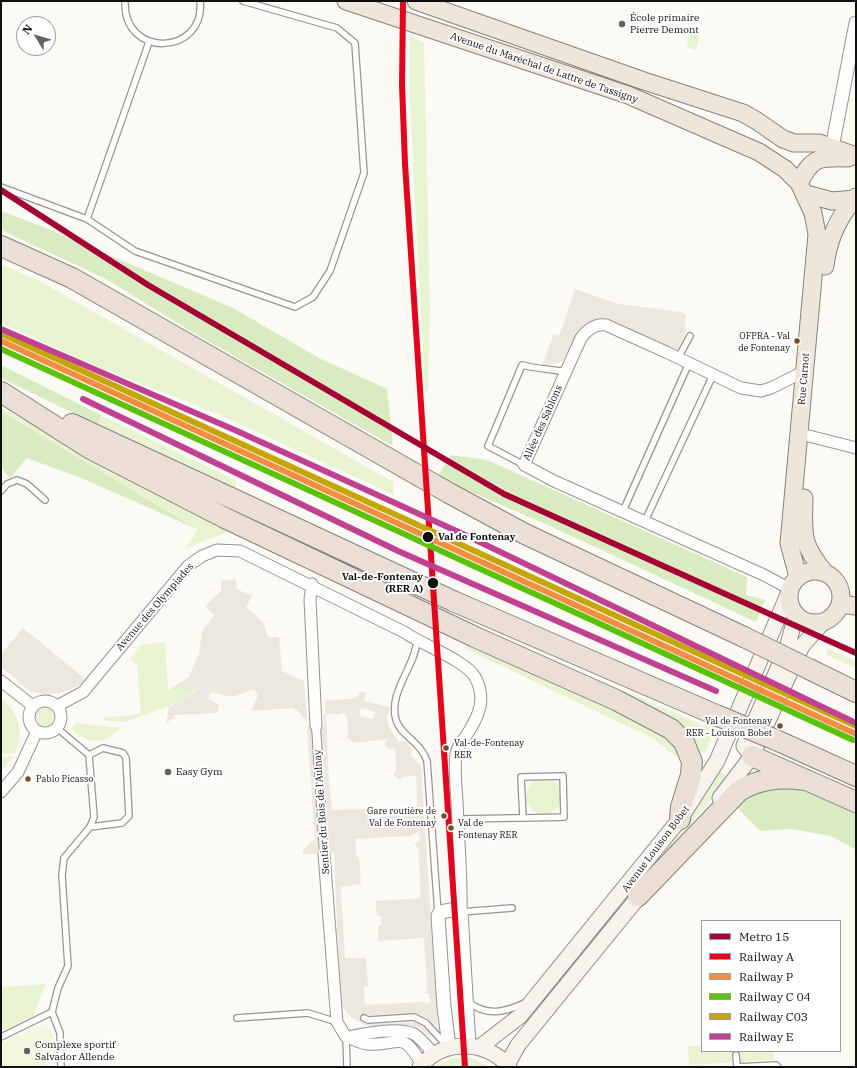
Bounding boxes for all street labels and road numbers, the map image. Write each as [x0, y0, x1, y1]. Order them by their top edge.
street label: Avenue du Maréchal de Lattre de Tassigny [449, 30, 639, 106]
street label: Rue Carnot [796, 352, 812, 406]
street label: Allée des Sablons [521, 383, 565, 463]
street label: Avenue des Olympiades [114, 561, 196, 653]
street label: Sentier du Bois de l'Aulnay [312, 749, 332, 875]
street label: Avenue Louison Bobet [620, 803, 692, 895]

